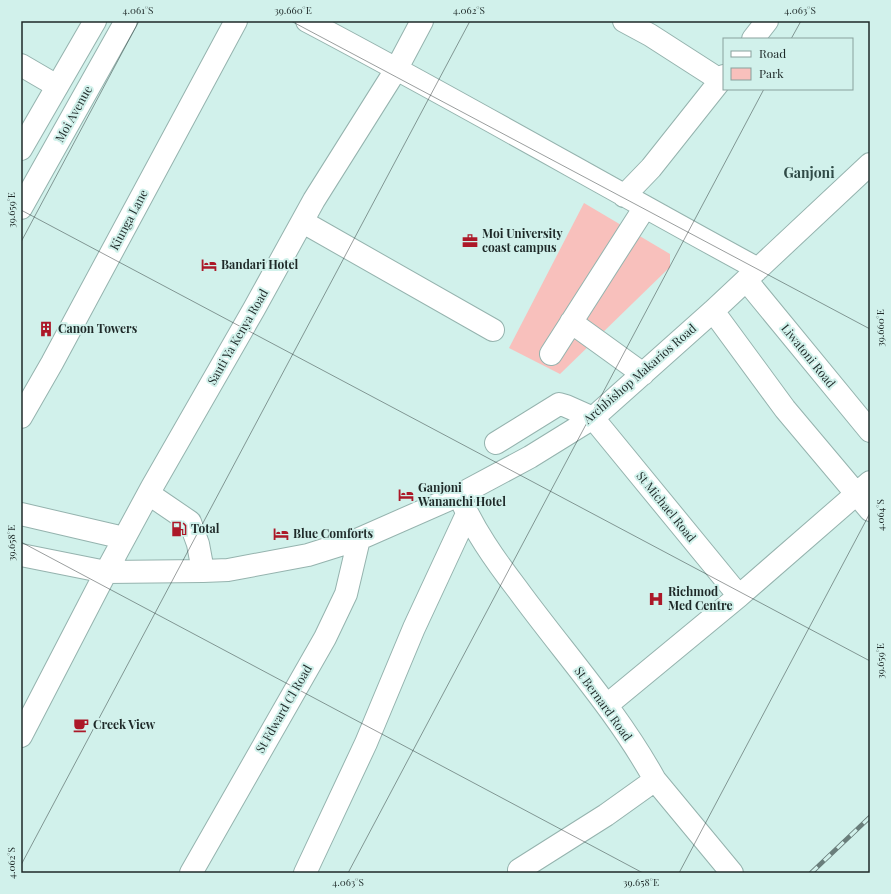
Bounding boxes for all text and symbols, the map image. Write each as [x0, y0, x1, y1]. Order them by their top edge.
text: 4.061°S [123, 3, 153, 17]
text: 39.660°E [274, 3, 312, 17]
text: 4.062°S [453, 3, 485, 17]
text: 4.063°S [784, 3, 816, 17]
legend [723, 38, 853, 90]
text: Road [759, 45, 786, 61]
text: Park [759, 65, 784, 81]
street label: Moi Avenue [51, 82, 95, 145]
district label: Ganjoni [783, 163, 835, 182]
street label: Kiunga Lane [105, 186, 151, 253]
text: 39.659°E [4, 192, 18, 228]
place label: Moi University coast campus [482, 225, 563, 255]
office icon: Moi University coast campus [461, 232, 479, 250]
hotel icon: Bandari Hotel [200, 256, 218, 274]
place label: Bandari Hotel [221, 256, 299, 272]
street label: Sauti Ya Kenya Road [203, 286, 271, 387]
text: 39.660°E [873, 309, 887, 347]
building icon: Canon Towers [37, 320, 55, 338]
place label: Canon Towers [58, 320, 138, 336]
street label: Archbishop Makarios Road [579, 320, 699, 427]
street label: Liwatoni Road [778, 320, 839, 391]
street label: St Michael Road [633, 468, 700, 545]
place label: Ganjoni Wananchi Hotel [417, 479, 506, 509]
hotel icon: Ganjoni Wananchi Hotel [397, 486, 415, 504]
text: 4.064°S [873, 499, 887, 531]
fuel station icon: Total [170, 520, 188, 538]
place label: Total [191, 520, 220, 536]
text: 39.658°E [4, 525, 18, 561]
hotel icon: Blue Comforts [272, 525, 290, 543]
place label: Blue Comforts [293, 525, 374, 541]
place label: Richmod Med Centre [668, 583, 732, 613]
hospital icon: Richmod Med Centre [647, 590, 665, 608]
text: 39.659°E [873, 643, 887, 679]
street label: St Fdward Cl Road [251, 662, 315, 755]
street label: St Bernard Road [572, 663, 636, 744]
cafe icon: Creek View [72, 716, 90, 734]
place label: Creek View [93, 716, 156, 732]
text: 4.062°S [4, 847, 18, 879]
text: 4.063°S [332, 875, 364, 889]
text: 39.658°E [623, 875, 659, 889]

